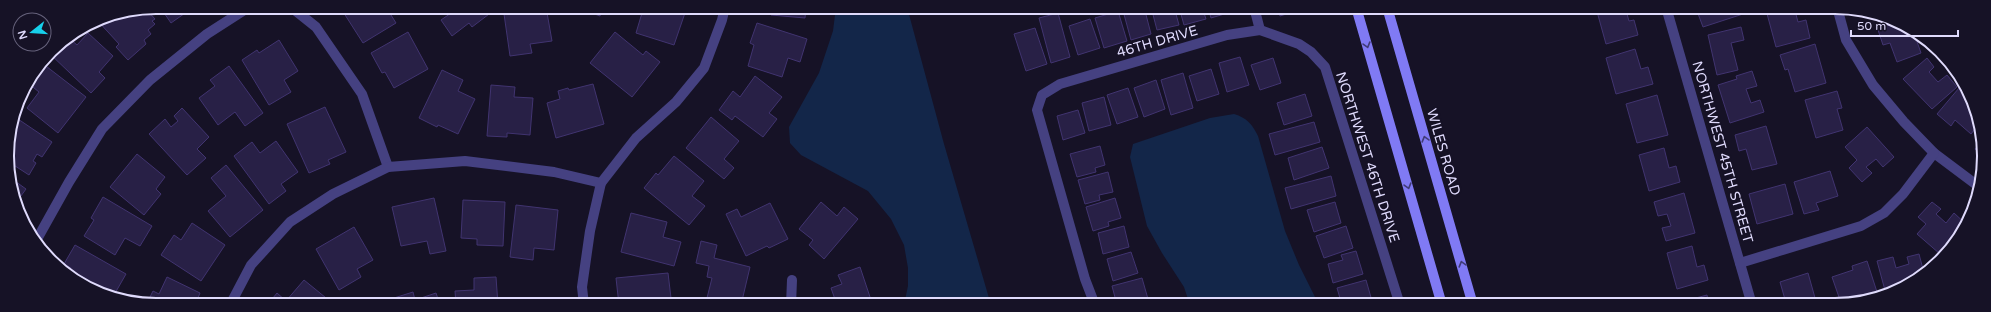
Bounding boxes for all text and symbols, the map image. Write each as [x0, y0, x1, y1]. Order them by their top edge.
north arrow [12, 12, 52, 52]
scale bar [1851, 12, 1958, 38]
text: 50 m [1857, 19, 1886, 33]
street label: 46TH DRIVE [1115, 22, 1200, 61]
text: N [15, 29, 30, 41]
one-way arrow [1362, 41, 1371, 48]
street label: NORTHWEST 45TH STREET [1688, 59, 1757, 245]
street label: NORTHWEST 46TH DRIVE [1332, 70, 1403, 245]
street label: WILES ROAD [1423, 107, 1464, 197]
one-way arrow [1422, 136, 1430, 143]
one-way arrow [1403, 183, 1412, 190]
one-way arrow [1458, 261, 1467, 268]

